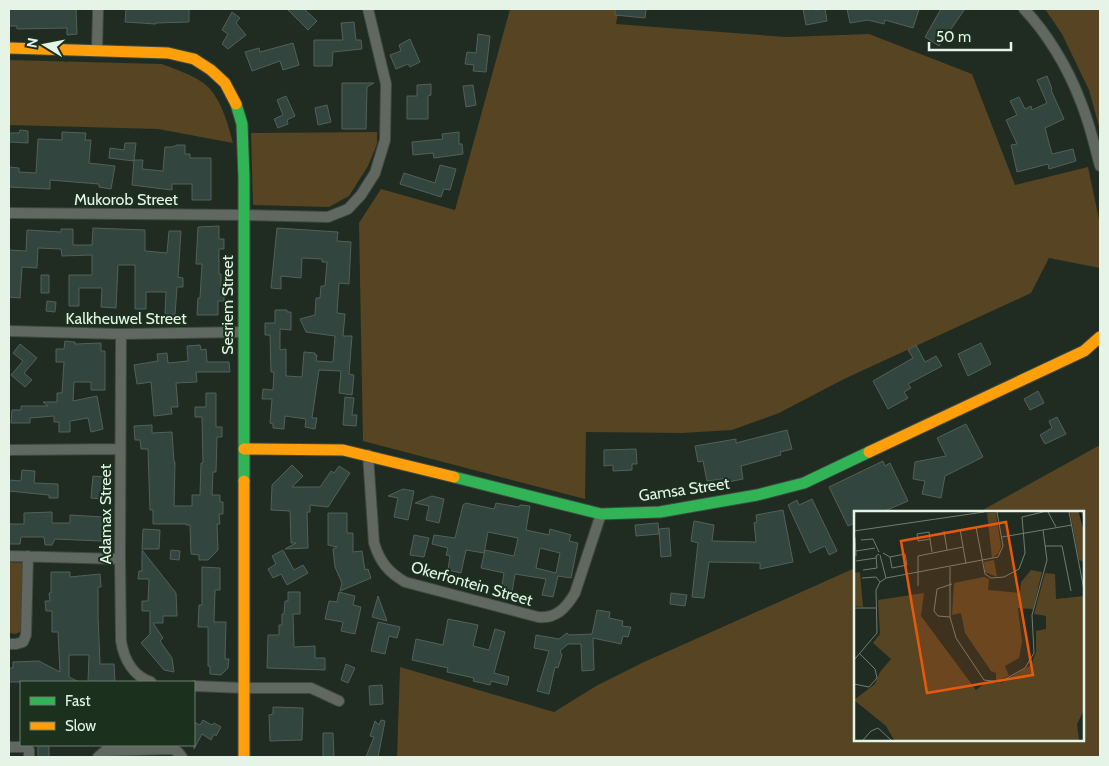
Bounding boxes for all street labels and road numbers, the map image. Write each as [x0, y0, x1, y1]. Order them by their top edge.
street label: Mukorob Street [74, 190, 179, 209]
street label: Sesriem Street [218, 255, 237, 355]
street label: Kalkheuwel Street [65, 309, 187, 328]
street label: Adamax Street [96, 463, 115, 564]
street label: Gamsa Street [637, 474, 731, 505]
street label: Okerfontein Street [409, 557, 535, 610]

